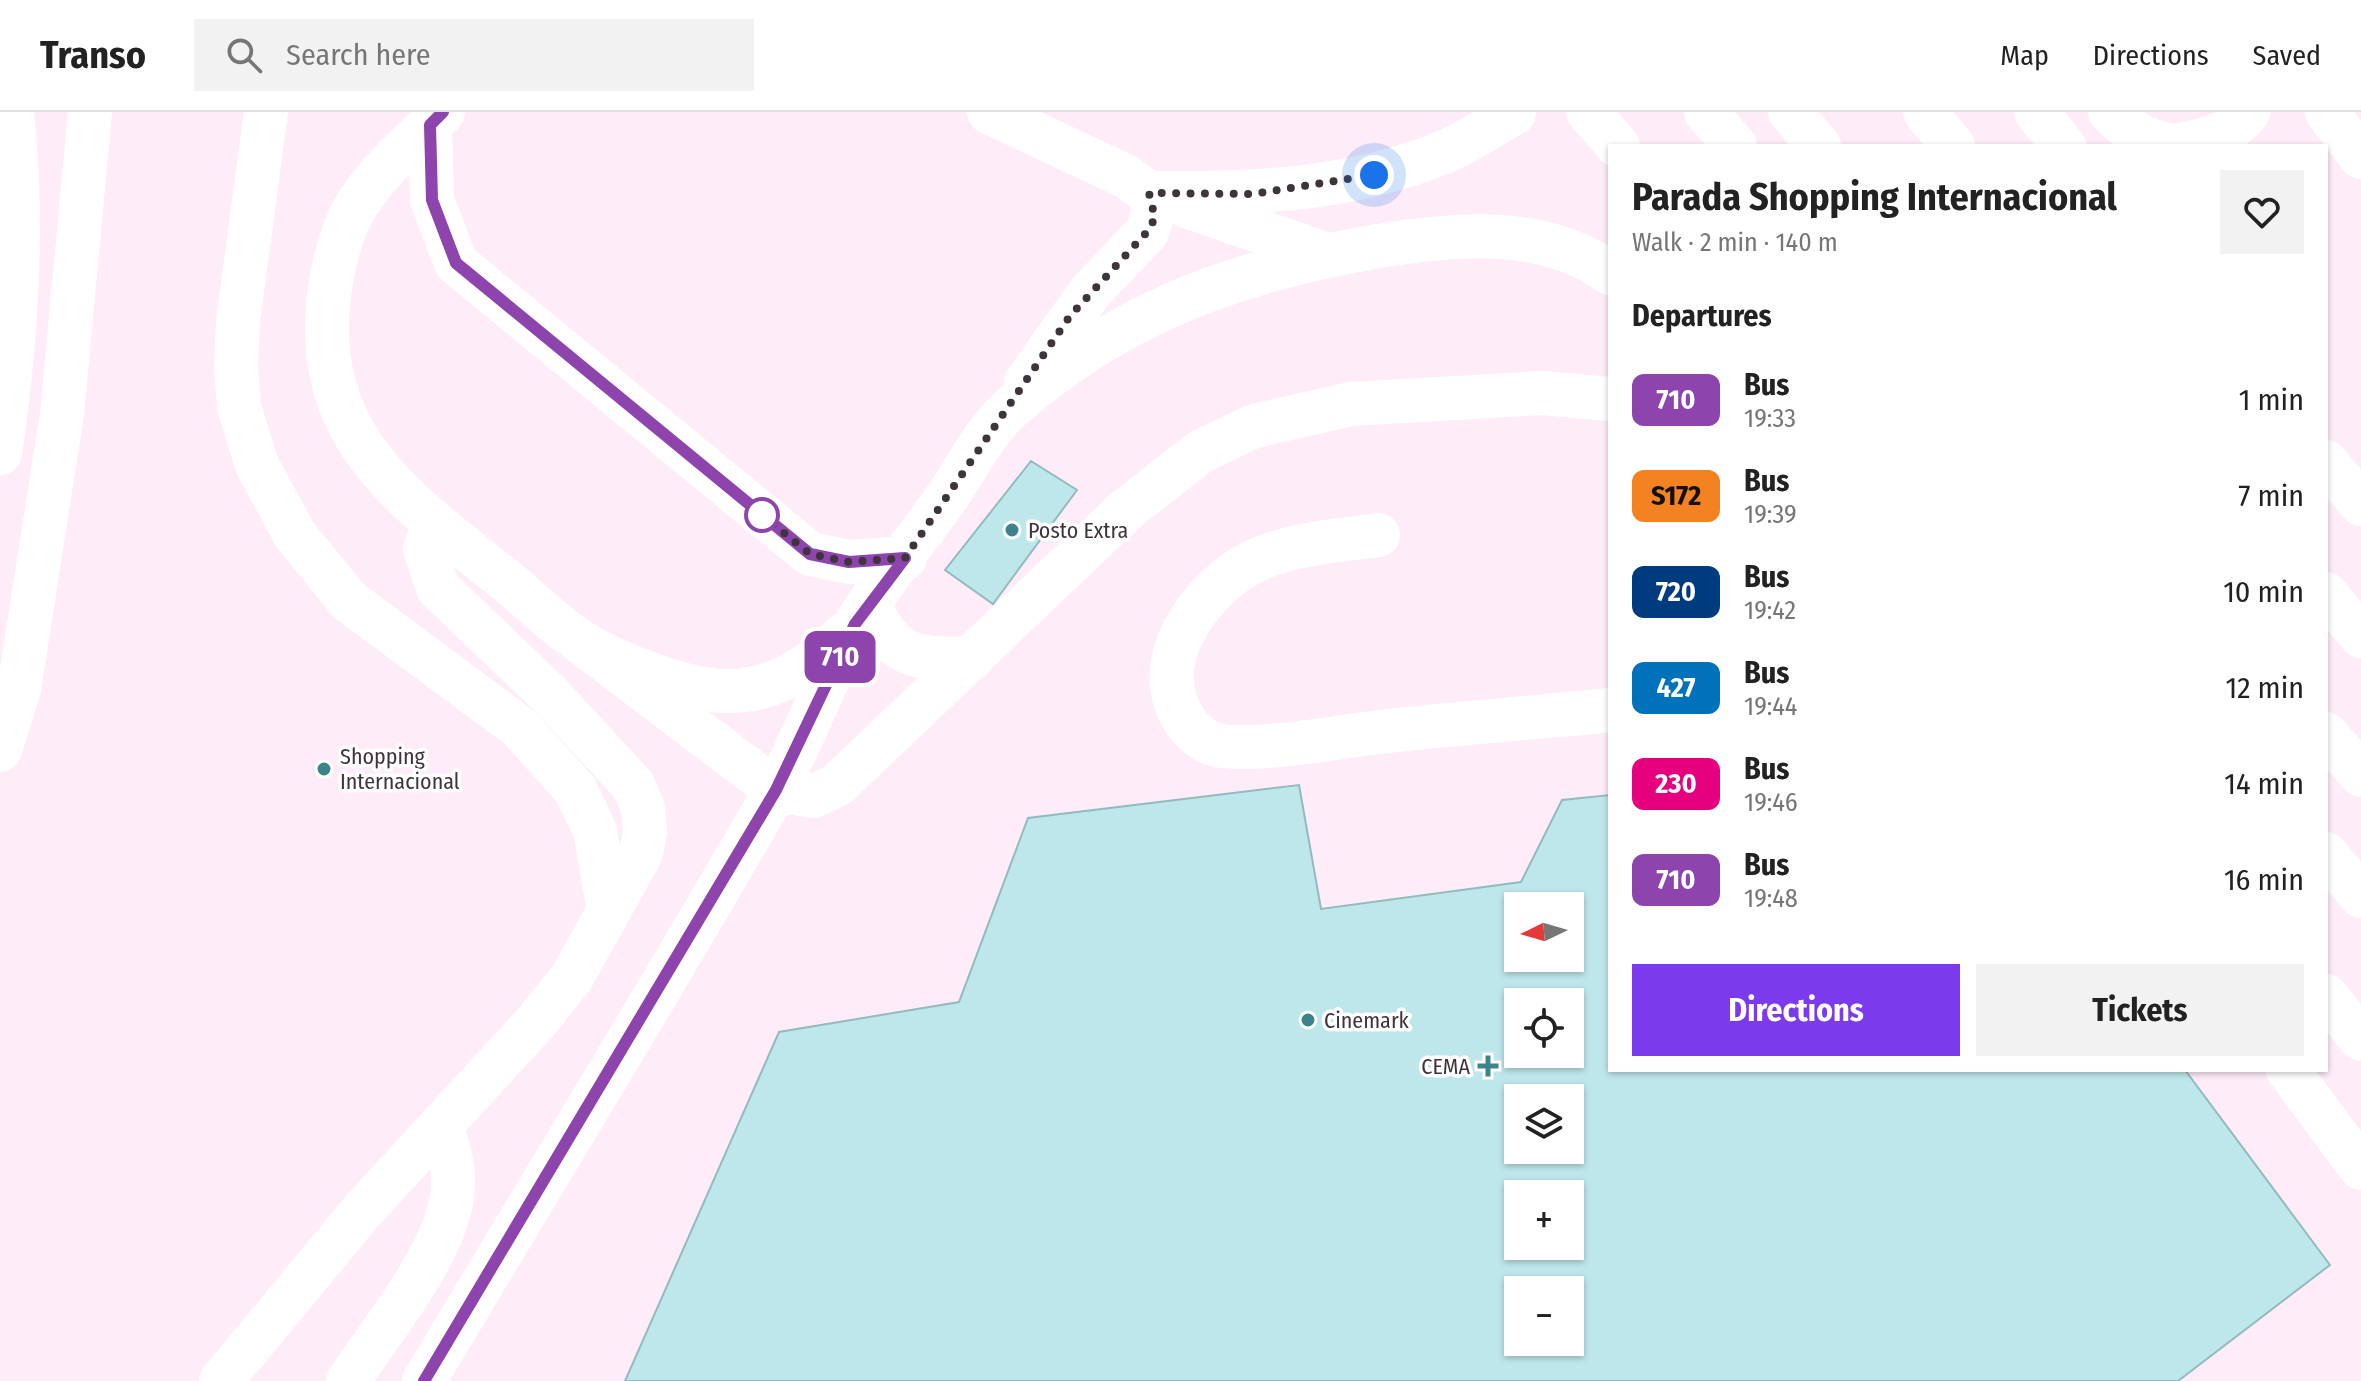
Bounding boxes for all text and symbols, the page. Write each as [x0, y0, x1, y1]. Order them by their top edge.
search box [194, 19, 754, 91]
text: Transo [40, 32, 146, 78]
icon: search [222, 33, 266, 77]
text: Search here [286, 37, 431, 73]
text: Map [2000, 39, 2049, 72]
text: Directions [2093, 39, 2209, 72]
text: Saved [2253, 39, 2321, 72]
your location [1354, 155, 1394, 195]
button: heart [2220, 170, 2304, 254]
text: Parada Shopping Internacional [1632, 174, 2117, 220]
text: Walk · 2 min · 140 m [1632, 227, 1838, 258]
text: Departures [1632, 298, 1772, 334]
text: Bus [1744, 367, 1789, 403]
text: 1 min [2239, 382, 2304, 418]
text: 710 [1657, 383, 1695, 416]
text: 19:33 [1744, 403, 1796, 434]
text: Bus [1744, 463, 1789, 499]
text: 7 min [2238, 478, 2304, 514]
text: S172 [1651, 479, 1701, 512]
unlabelled marker [745, 498, 779, 532]
text: 19:39 [1744, 499, 1797, 530]
place label: Posto Extra [1028, 517, 1128, 544]
marker: Posto Extra [1003, 521, 1021, 539]
text: Bus [1744, 559, 1789, 595]
text: 10 min [2223, 574, 2304, 610]
text: 720 [1656, 575, 1696, 608]
text: 19:42 [1744, 595, 1796, 626]
line badge: 710 [794, 631, 886, 683]
text: 710 [821, 640, 859, 673]
text: Bus [1744, 655, 1789, 691]
text: 12 min [2226, 670, 2304, 706]
text: 427 [1657, 671, 1695, 704]
text: 19:44 [1744, 691, 1797, 722]
place label: Shopping Internacional [340, 743, 460, 795]
text: Bus [1744, 751, 1789, 787]
marker: Shopping Internacional [315, 760, 333, 778]
text: 14 min [2224, 766, 2304, 802]
text: 230 [1655, 767, 1697, 800]
text: 19:46 [1744, 787, 1798, 818]
text: Bus [1744, 847, 1789, 883]
text: 16 min [2224, 862, 2304, 898]
text: 710 [1657, 863, 1695, 896]
text: 19:48 [1744, 883, 1798, 914]
north arrow [1504, 892, 1584, 972]
map controls [1504, 892, 1584, 1356]
button: Directions [1632, 964, 1960, 1056]
button: Tickets [1976, 964, 2304, 1056]
button: locate [1504, 988, 1584, 1068]
place label: Cinemark [1324, 1007, 1410, 1034]
marker: Cinemark [1299, 1011, 1317, 1029]
place label: CEMA [1421, 1053, 1470, 1080]
marker: CEMA [1477, 1055, 1499, 1077]
button: layers [1504, 1084, 1584, 1164]
button: + [1504, 1180, 1584, 1260]
button: − [1504, 1276, 1584, 1356]

